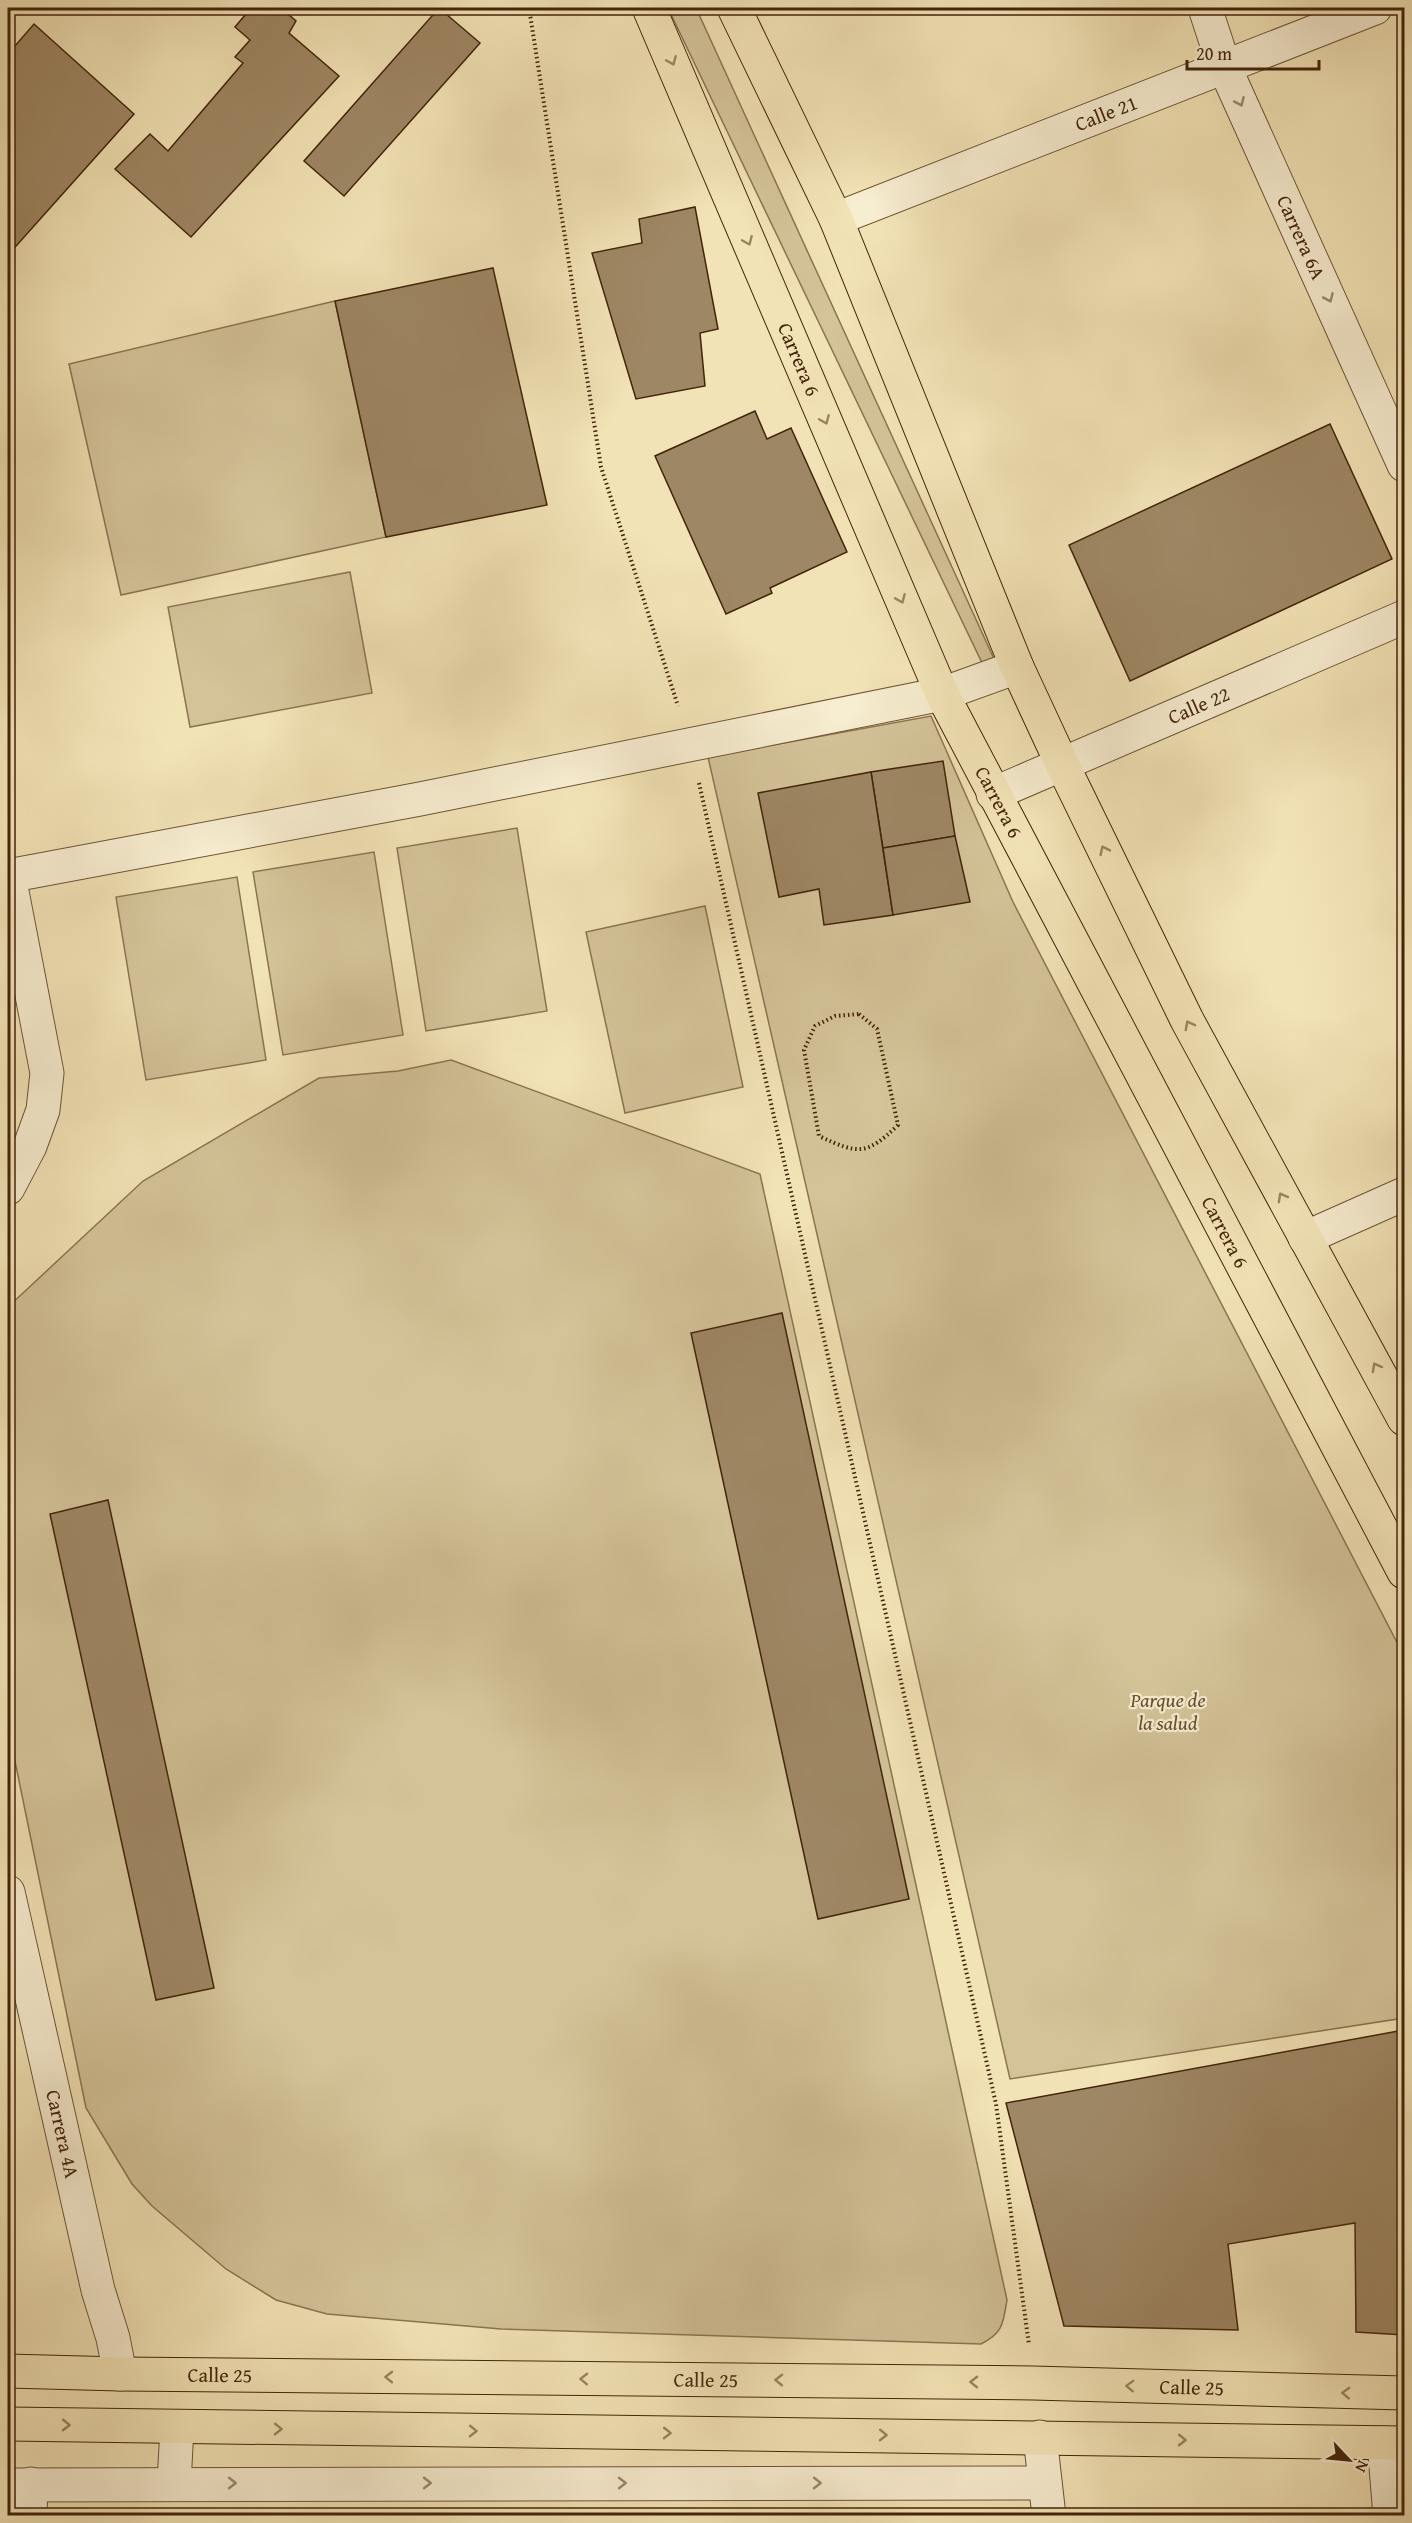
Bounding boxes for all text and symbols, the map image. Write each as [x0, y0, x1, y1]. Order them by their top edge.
scale bar [1187, 33, 1319, 71]
text: 20 m [1196, 40, 1232, 67]
one-way arrow [665, 55, 677, 66]
street label: Calle 21 [1070, 88, 1141, 138]
one-way arrow [1233, 95, 1245, 106]
street label: Carrera 6A [1270, 190, 1333, 284]
one-way arrow [741, 234, 753, 245]
one-way arrow [1322, 292, 1334, 303]
street label: Carrera 6 [771, 318, 828, 400]
one-way arrow [818, 414, 830, 425]
one-way arrow [894, 593, 906, 604]
street label: Calle 22 [1163, 679, 1234, 731]
street label: Carrera 6 [968, 761, 1030, 843]
one-way arrow [1099, 845, 1111, 856]
one-way arrow [1185, 1021, 1196, 1031]
street label: Carrera 6 [1195, 1191, 1256, 1273]
one-way arrow [1278, 1192, 1290, 1203]
one-way arrow [1372, 1363, 1383, 1374]
park label: Parque de la salud [1129, 1685, 1206, 1737]
street label: Carrera 4A [39, 2087, 87, 2181]
street label: Calle 25 [187, 2360, 252, 2389]
street label: Calle 25 [673, 2364, 738, 2394]
one-way arrow [385, 2371, 394, 2383]
street label: Calle 25 [1159, 2371, 1225, 2402]
one-way arrow [580, 2373, 589, 2385]
one-way arrow [775, 2374, 784, 2386]
one-way arrow [970, 2376, 979, 2388]
one-way arrow [1126, 2379, 1135, 2392]
one-way arrow [1342, 2386, 1351, 2399]
one-way arrow [61, 2419, 70, 2432]
one-way arrow [273, 2423, 282, 2435]
one-way arrow [468, 2425, 477, 2437]
one-way arrow [663, 2427, 672, 2439]
one-way arrow [879, 2429, 888, 2442]
north arrow [1319, 2430, 1379, 2490]
one-way arrow [1178, 2433, 1187, 2446]
text: N [1349, 2457, 1376, 2477]
one-way arrow [228, 2477, 237, 2489]
one-way arrow [423, 2477, 432, 2489]
one-way arrow [618, 2477, 627, 2489]
one-way arrow [813, 2477, 822, 2489]

